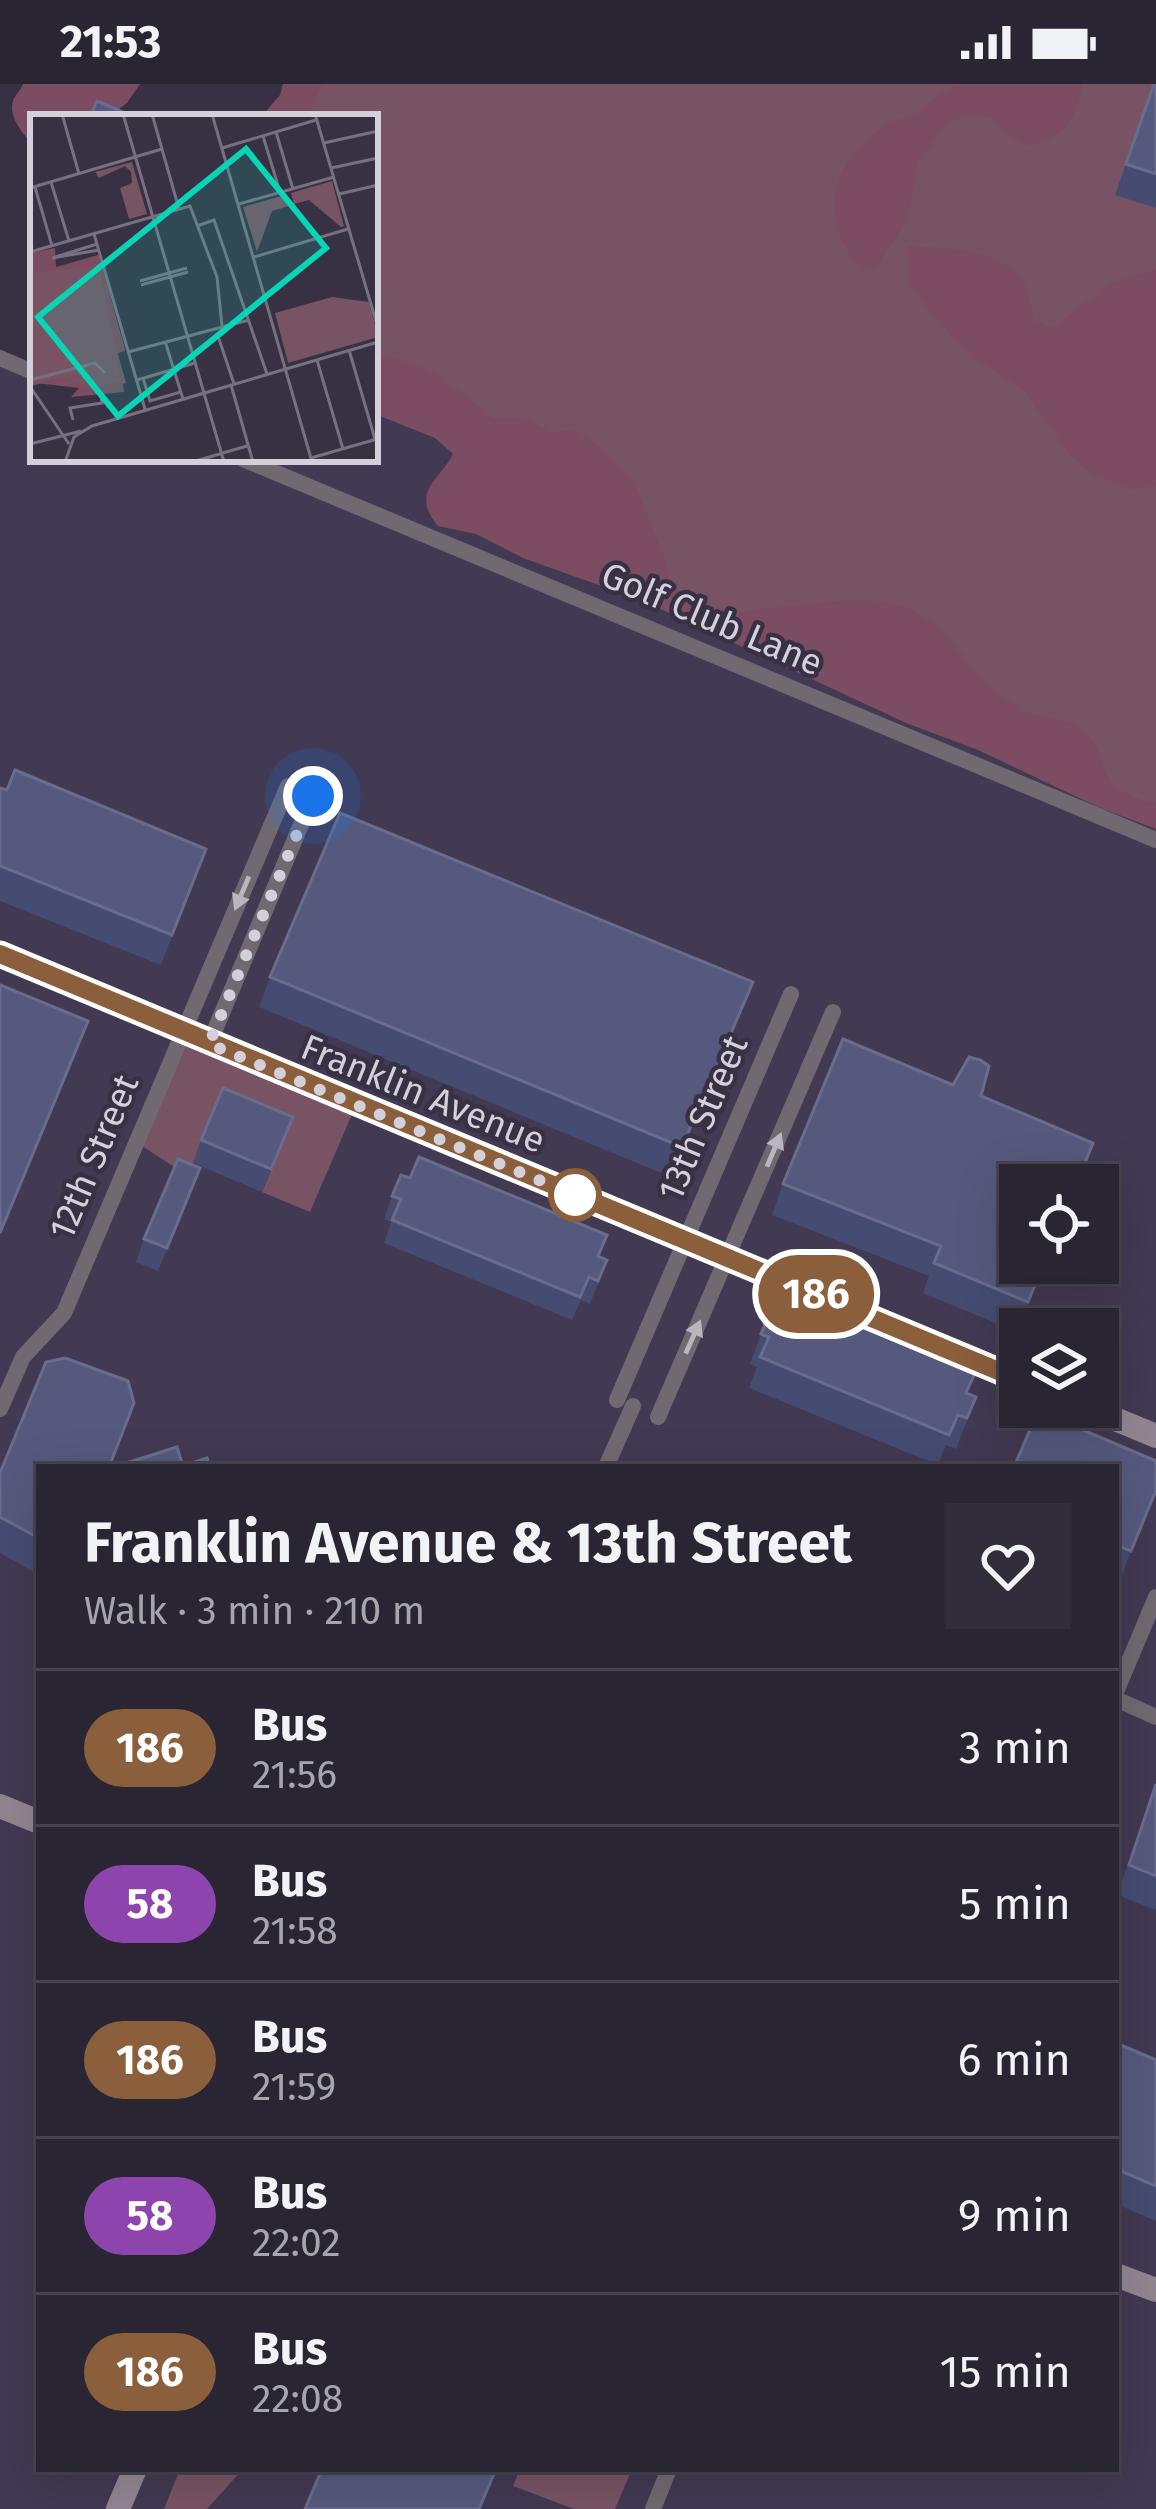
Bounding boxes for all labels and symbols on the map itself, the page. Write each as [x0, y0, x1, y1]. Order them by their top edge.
inset map [30, 114, 378, 462]
street label: Golf Club Lane [595, 553, 829, 685]
your location [283, 766, 343, 826]
one-way arrow [231, 876, 251, 911]
street label: Franklin Avenue [295, 1025, 551, 1163]
street label: 13th Street [649, 1029, 757, 1207]
street label: 12th Street [40, 1068, 148, 1246]
one-way arrow [765, 1132, 784, 1168]
unlabelled marker [550, 1170, 600, 1220]
line badge: 186 [747, 1255, 885, 1333]
one-way arrow [684, 1319, 704, 1354]

